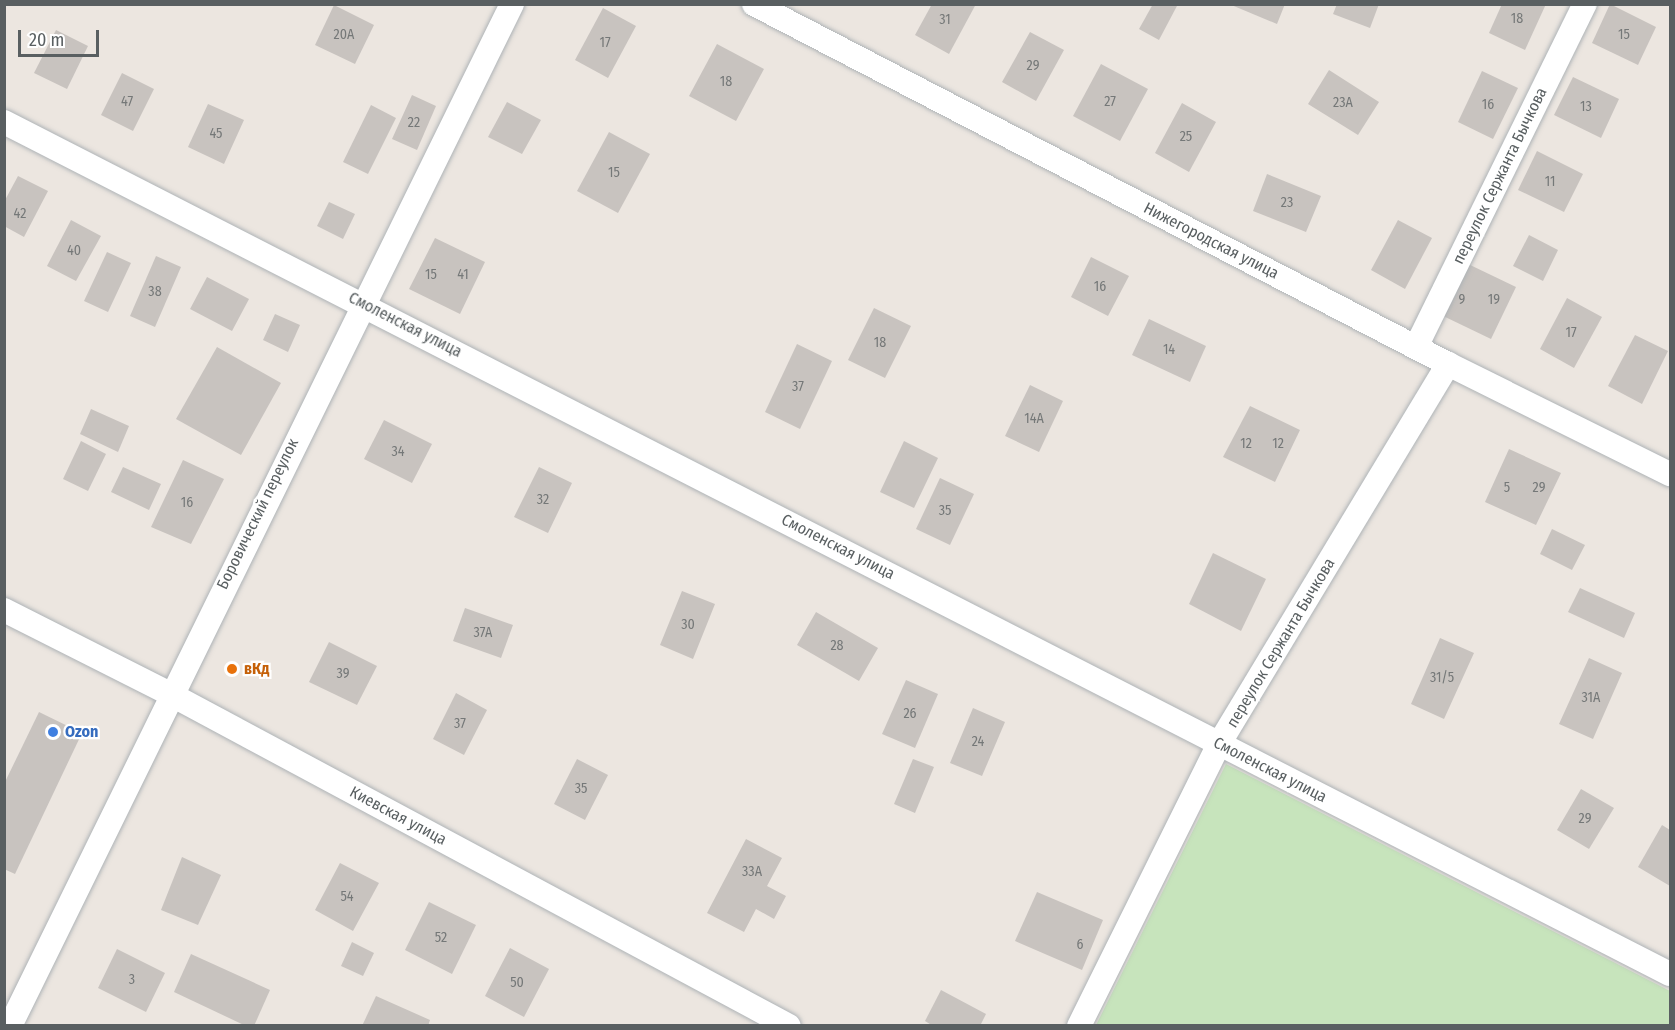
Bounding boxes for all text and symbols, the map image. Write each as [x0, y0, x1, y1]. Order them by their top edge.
house number: 18 [1511, 11, 1523, 27]
house number: 31 [939, 12, 951, 28]
scale bar [21, 18, 102, 56]
house number: 20А [334, 27, 354, 43]
house number: 15 [1618, 27, 1630, 43]
text: 20 m [29, 29, 64, 51]
house number: 17 [599, 35, 611, 51]
house number: 29 [1027, 58, 1039, 74]
house number: 18 [720, 74, 732, 90]
street label: переулок Сержанта Бычкова [1449, 85, 1551, 267]
house number: 47 [121, 94, 133, 110]
house number: 27 [1104, 94, 1116, 110]
house number: 23А [1333, 95, 1353, 111]
house number: 16 [1482, 97, 1494, 113]
house number: 13 [1580, 99, 1592, 115]
house number: 22 [408, 115, 420, 131]
house number: 45 [209, 126, 223, 142]
house number: 25 [1180, 129, 1192, 145]
house number: 15 [608, 165, 620, 181]
house number: 11 [1545, 174, 1555, 190]
house number: 23 [1281, 195, 1293, 211]
street label: Нижегородская улица [1140, 199, 1282, 283]
house number: 42 [14, 206, 26, 222]
house number: 40 [67, 243, 81, 259]
house number: 15 [425, 267, 437, 283]
house number: 41 [457, 267, 469, 283]
house number: 16 [1094, 279, 1106, 295]
house number: 38 [148, 284, 162, 300]
street label: Смоленская улица [345, 288, 465, 362]
house number: 9 [1459, 292, 1465, 308]
house number: 19 [1488, 292, 1500, 308]
house number: 17 [1565, 325, 1577, 341]
house number: 18 [874, 335, 886, 351]
house number: 14 [1163, 342, 1175, 358]
house number: 37 [792, 379, 804, 395]
house number: 14А [1024, 411, 1044, 427]
street label: Боровический переулок [213, 435, 303, 593]
house number: 12 [1240, 436, 1252, 452]
house number: 12 [1272, 436, 1284, 452]
house number: 34 [391, 444, 405, 460]
house number: 5 [1504, 480, 1510, 496]
house number: 29 [1533, 480, 1545, 496]
house number: 32 [537, 492, 549, 508]
house number: 16 [181, 495, 193, 511]
house number: 35 [939, 503, 951, 519]
street label: Смоленская улица [778, 510, 898, 584]
street label: переулок Сержанта Бычкова [1223, 555, 1339, 731]
house number: 30 [681, 617, 695, 633]
house number: 37A [474, 625, 492, 641]
house number: 28 [830, 638, 844, 654]
place label: вКд [244, 659, 269, 679]
marker: вКд [225, 662, 239, 676]
house number: 39 [337, 666, 349, 682]
house number: 31/5 [1430, 670, 1454, 686]
house number: 31А [1582, 690, 1600, 706]
house number: 26 [903, 706, 917, 722]
house number: 37 [454, 716, 466, 732]
place label: Ozon [65, 722, 98, 742]
marker: Ozon [46, 725, 60, 739]
street label: Смоленская улица [1210, 733, 1330, 807]
house number: 24 [972, 734, 984, 750]
house number: 35 [575, 781, 587, 797]
street label: Киевская улица [346, 782, 450, 850]
house number: 29 [1579, 811, 1591, 827]
house number: 33А [742, 864, 762, 880]
house number: 54 [340, 889, 354, 905]
house number: 52 [435, 930, 447, 946]
house number: 6 [1077, 937, 1083, 953]
house number: 3 [129, 972, 135, 988]
house number: 50 [510, 975, 524, 991]

